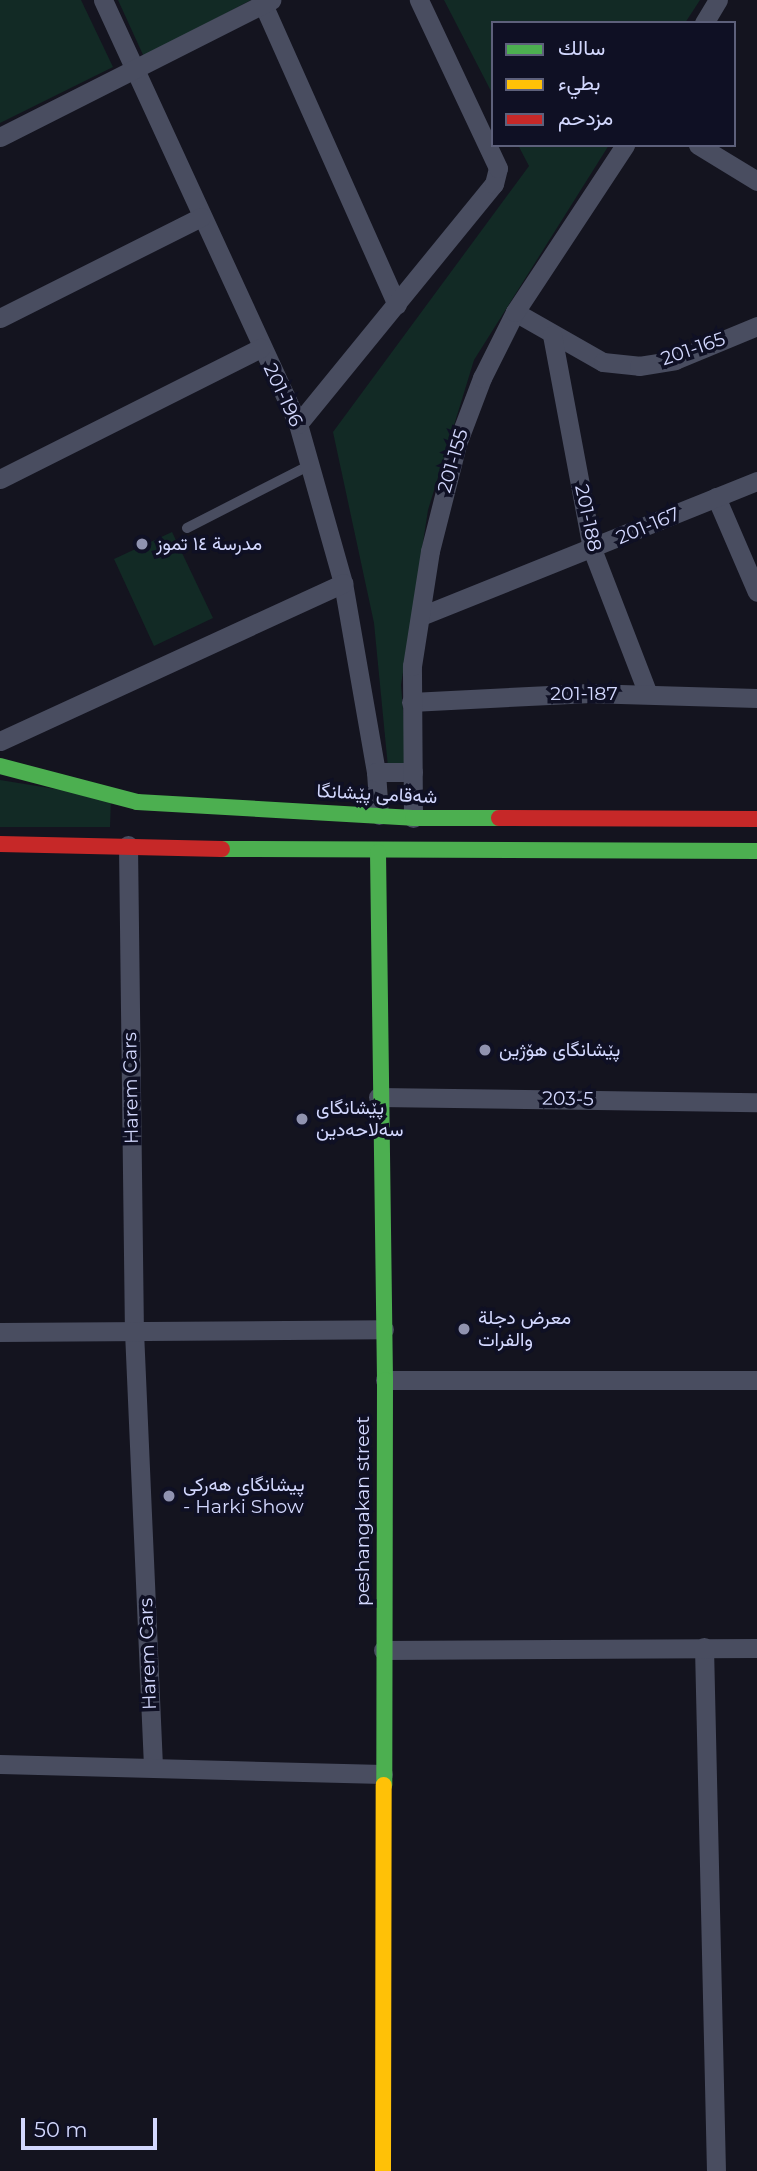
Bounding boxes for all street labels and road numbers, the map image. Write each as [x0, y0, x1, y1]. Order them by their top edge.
street label: 201-165 [658, 327, 728, 371]
street label: 201-196 [258, 360, 308, 430]
street label: 201-155 [433, 426, 473, 496]
street label: 201-188 [570, 482, 606, 554]
street label: 201-167 [613, 502, 683, 550]
street label: 201-187 [550, 683, 618, 705]
street label: شەقامی پێشانگا [316, 779, 438, 809]
street label: Harem Cars [119, 1032, 143, 1144]
street label: 203-5 [542, 1087, 594, 1111]
street label: peshangakan street [352, 1416, 374, 1606]
street label: Harem Cars [135, 1598, 161, 1710]

